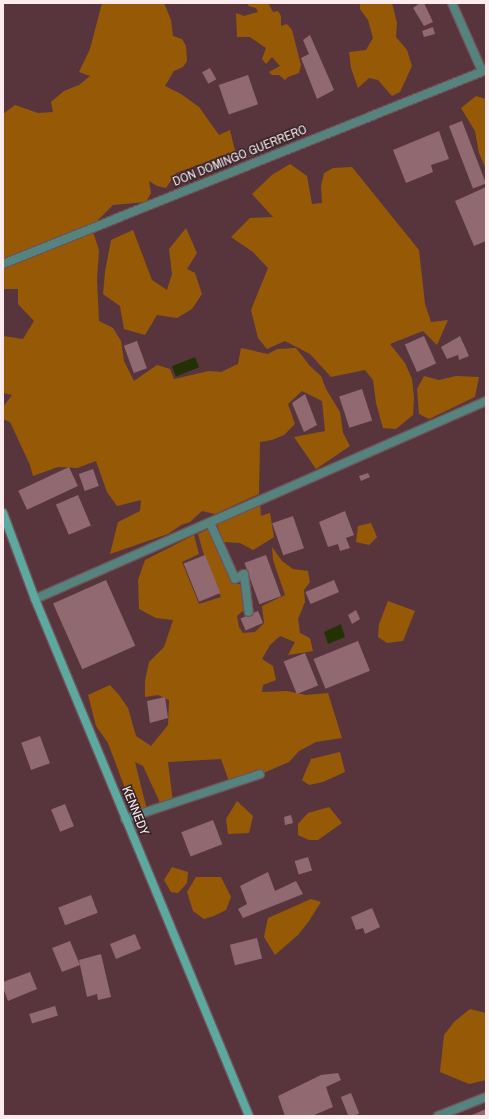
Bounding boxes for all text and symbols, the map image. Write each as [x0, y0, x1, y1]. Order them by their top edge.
street label: DON DOMINGO GUERRERO [171, 122, 309, 190]
street label: KENNEDY [118, 784, 152, 838]

